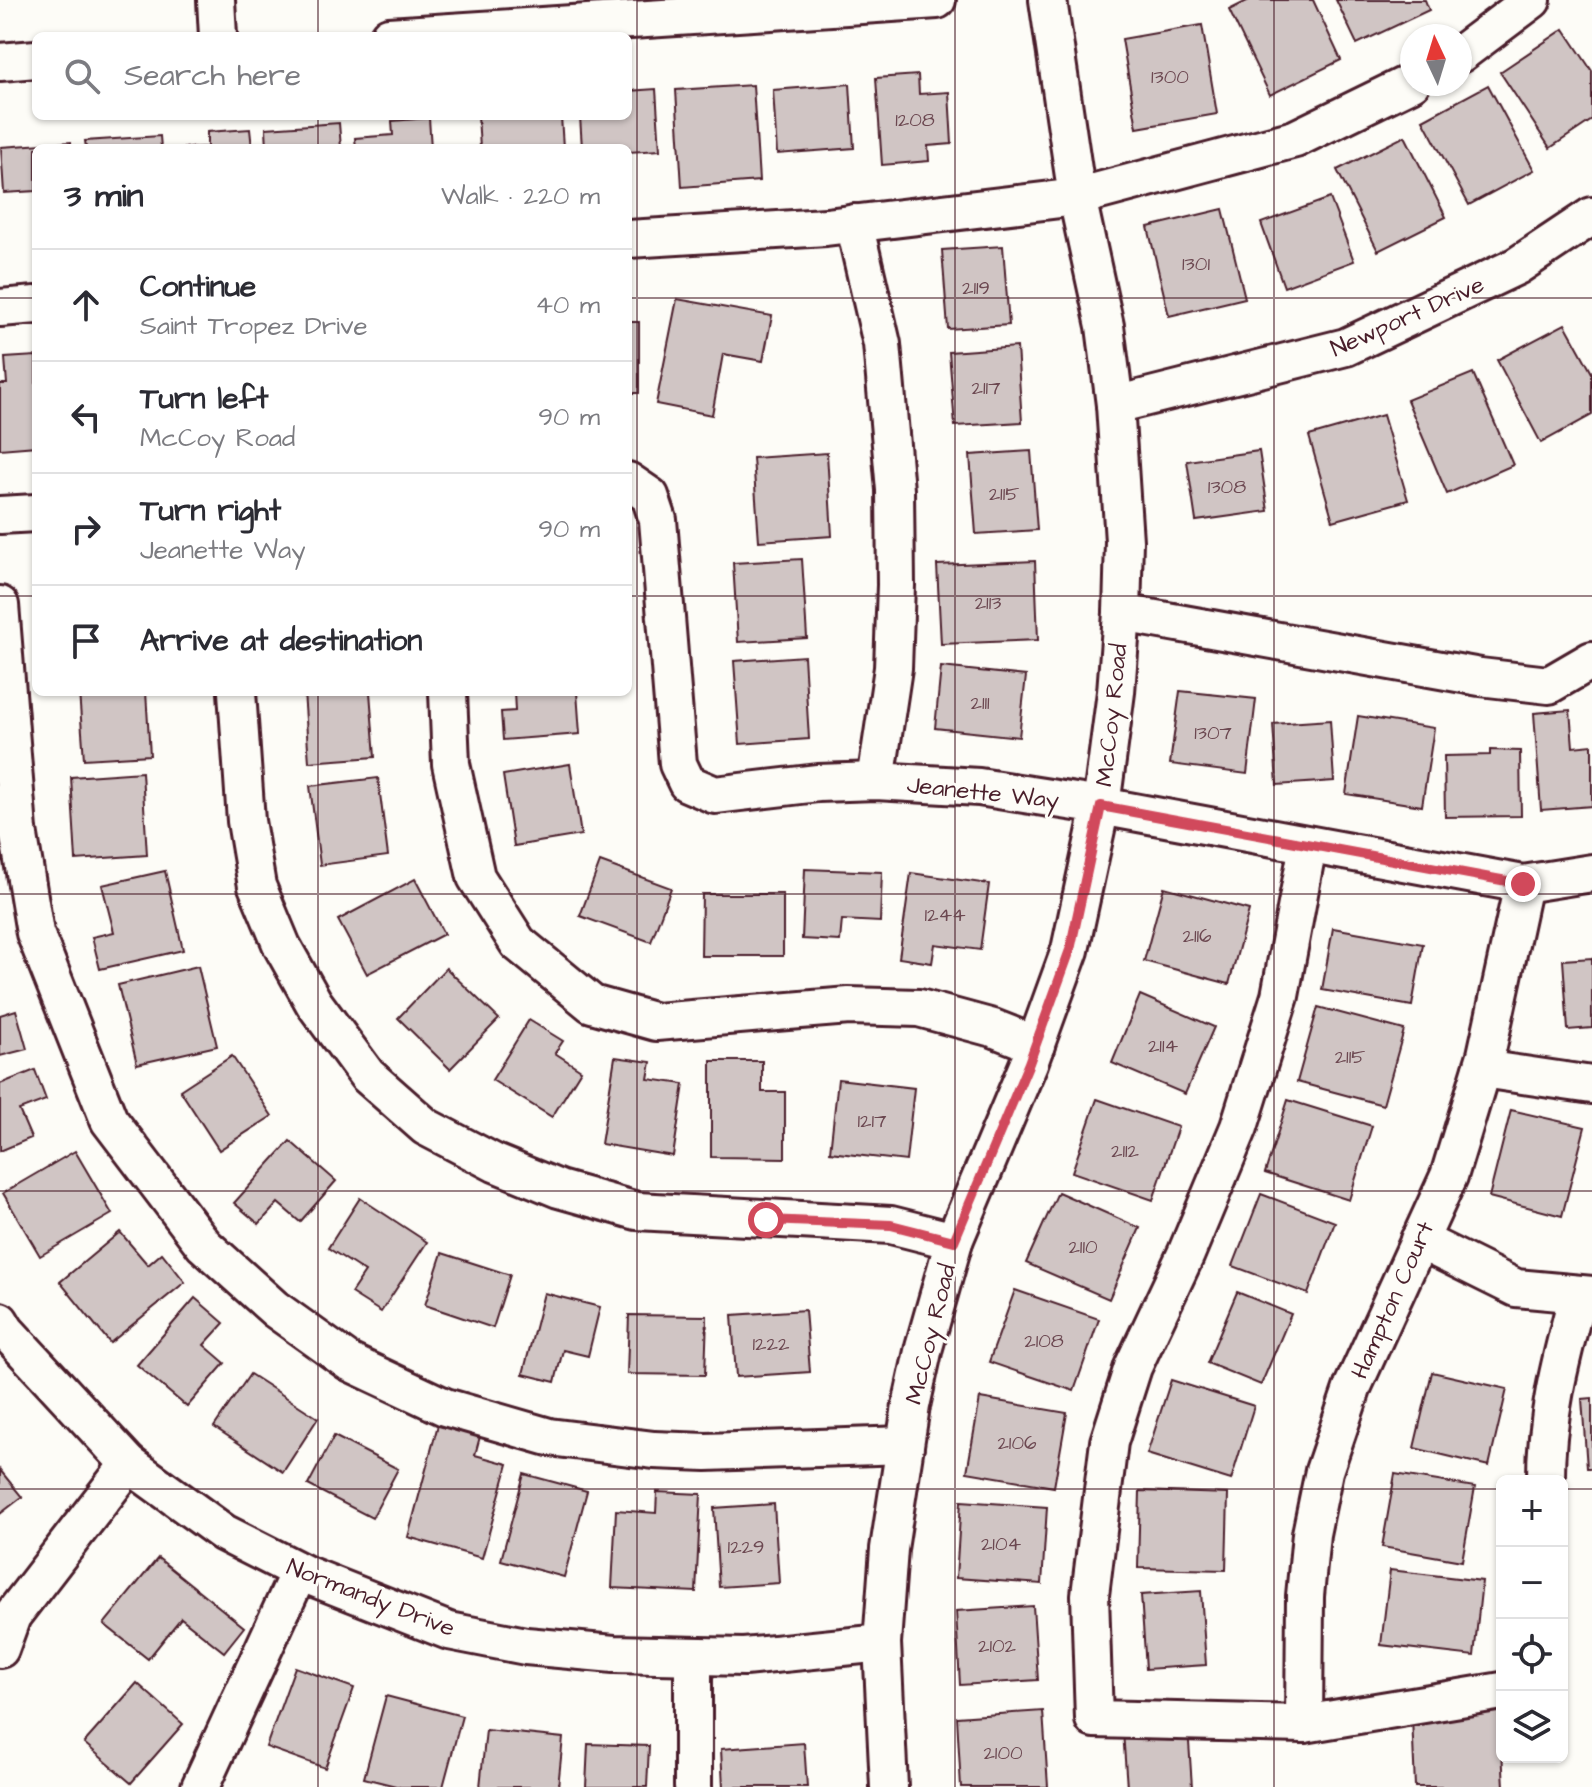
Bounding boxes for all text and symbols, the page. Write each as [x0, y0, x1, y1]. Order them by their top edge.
north arrow [1400, 24, 1472, 96]
search box [32, 32, 632, 120]
icon: search [60, 54, 104, 98]
text: Search here [124, 55, 301, 97]
house number: 1300 [1151, 63, 1189, 91]
house number: 1208 [895, 106, 935, 134]
text: 3 min [64, 172, 144, 220]
text: Walk · 220 m [441, 178, 600, 214]
house number: 1301 [1182, 250, 1210, 278]
text: Continue [140, 266, 256, 308]
street label: Newport Drive [1325, 268, 1490, 366]
house number: 2119 [962, 274, 990, 302]
icon: ahead [64, 283, 108, 327]
text: 40 m [535, 287, 600, 323]
text: Saint Tropez Drive [140, 308, 367, 344]
house number: 2117 [972, 374, 1000, 402]
text: Turn left [140, 378, 268, 420]
icon: left [64, 395, 108, 439]
text: 90 m [538, 399, 600, 435]
text: McCoy Road [140, 420, 295, 456]
house number: 1308 [1208, 473, 1246, 501]
house number: 2115 [989, 480, 1019, 508]
text: Turn right [140, 490, 281, 532]
icon: right [64, 507, 108, 551]
text: 90 m [538, 511, 600, 547]
text: Jeanette Way [140, 532, 306, 568]
house number: 2113 [975, 589, 1001, 617]
icon: arrive [64, 619, 108, 663]
text: Arrive at destination [140, 620, 422, 662]
street label: McCoy Road [1088, 642, 1137, 788]
house number: 2111 [970, 689, 990, 717]
house number: 1307 [1194, 719, 1232, 747]
street label: Jeanette Way [905, 768, 1061, 819]
route end [1505, 866, 1541, 902]
house number: 1244 [924, 901, 966, 929]
house number: 2116 [1182, 922, 1212, 950]
house number: 2114 [1148, 1032, 1178, 1060]
house number: 2115 [1335, 1043, 1365, 1071]
house number: 1217 [858, 1107, 886, 1135]
house number: 2112 [1111, 1137, 1140, 1165]
route start [748, 1202, 784, 1238]
street label: Hampton Court [1343, 1216, 1443, 1385]
house number: 2110 [1068, 1233, 1098, 1261]
street label: McCoy Road [897, 1261, 966, 1408]
house number: 2108 [1024, 1327, 1064, 1355]
house number: 1222 [753, 1330, 790, 1358]
house number: 2106 [997, 1429, 1037, 1457]
map controls [1496, 1475, 1568, 1763]
button: + [1496, 1475, 1568, 1547]
house number: 2104 [981, 1530, 1022, 1558]
house number: 1229 [728, 1533, 764, 1561]
button: − [1496, 1547, 1568, 1619]
street label: Normandy Drive [281, 1550, 460, 1647]
button: locate [1496, 1619, 1568, 1691]
house number: 2102 [978, 1632, 1017, 1660]
button: layers [1496, 1691, 1568, 1763]
house number: 2100 [983, 1739, 1023, 1767]

